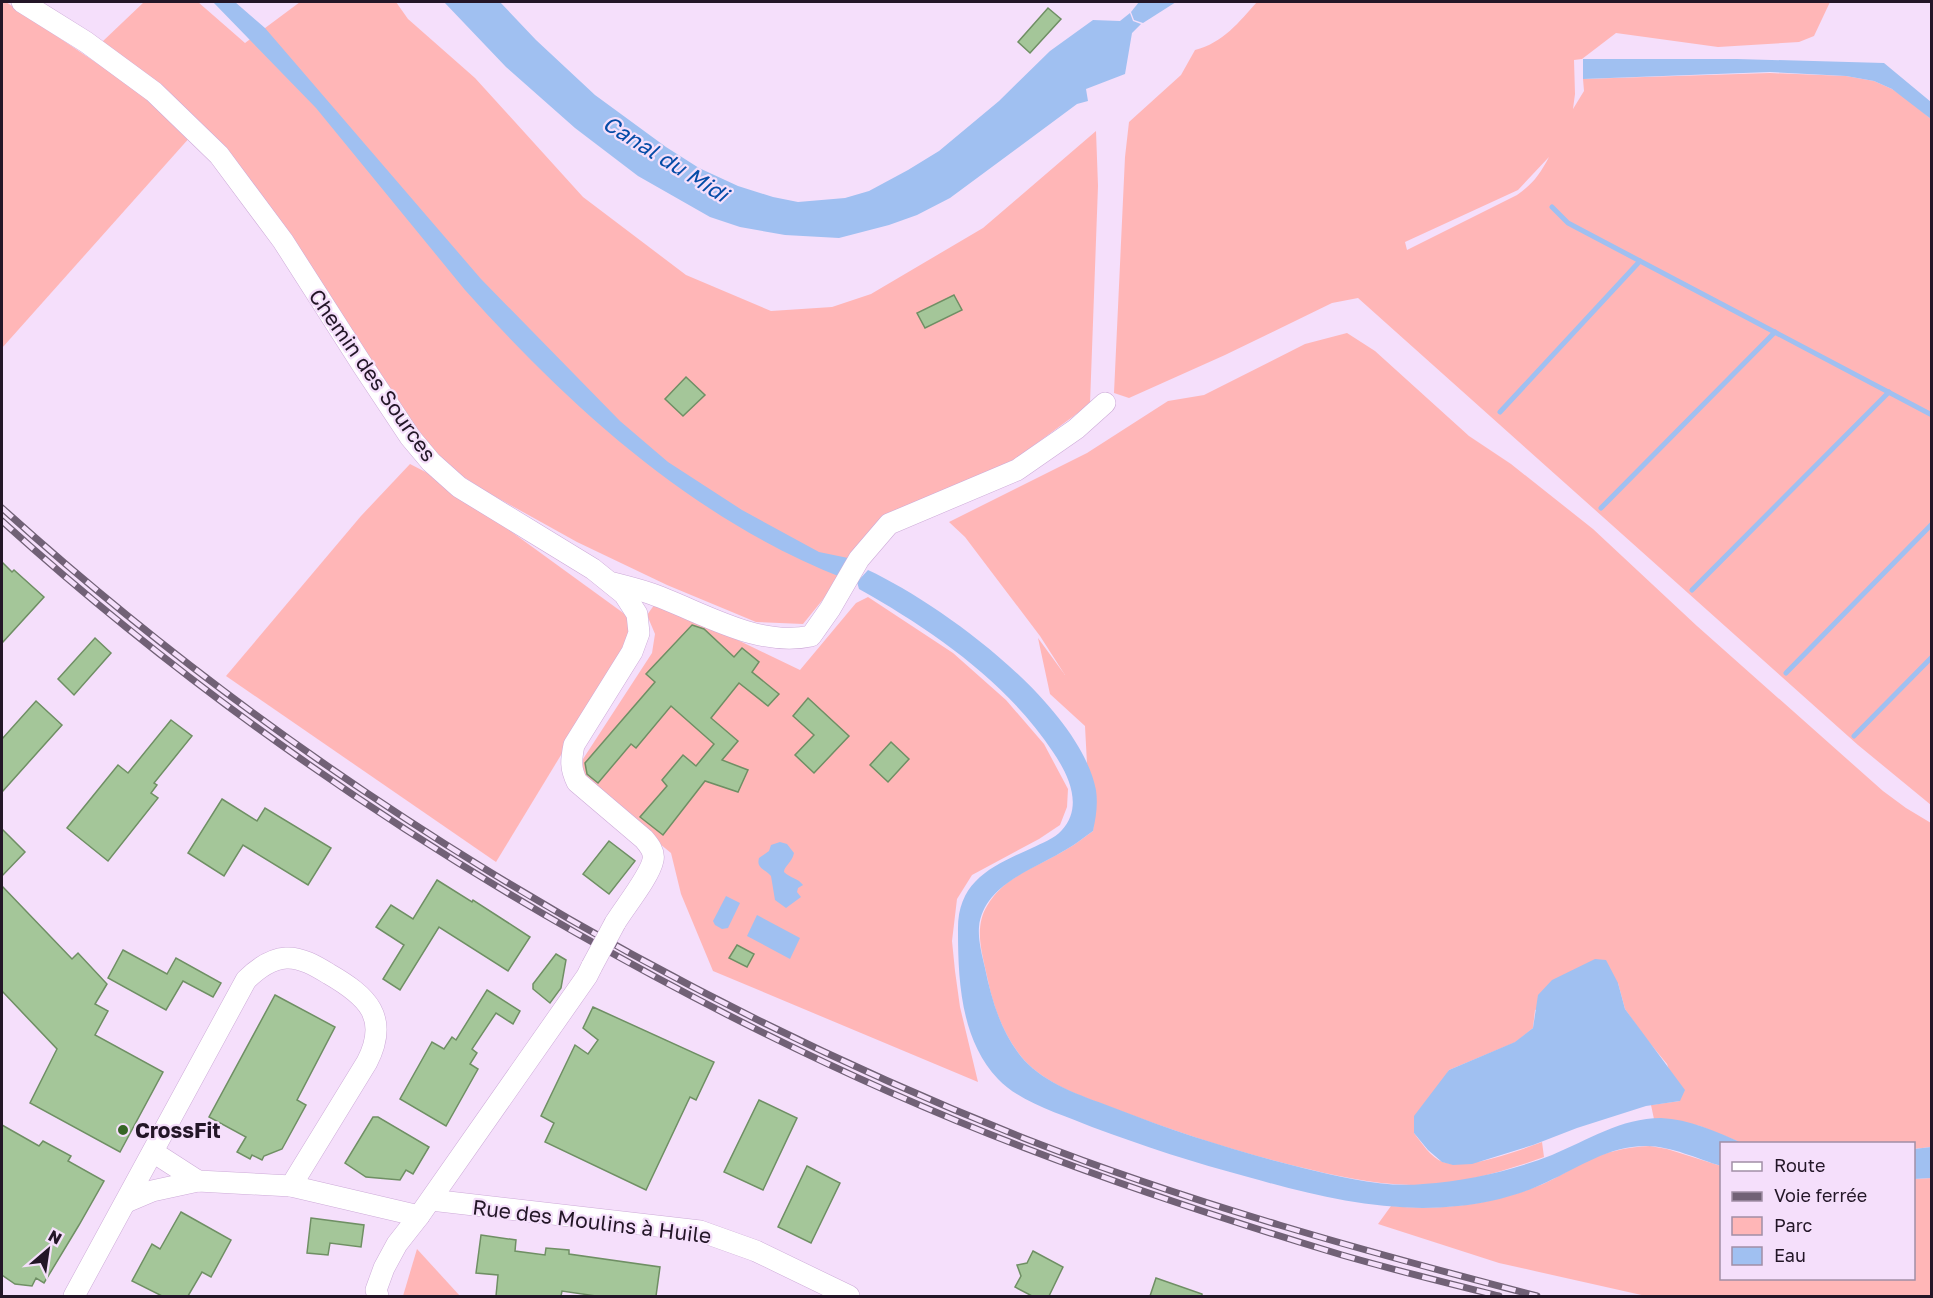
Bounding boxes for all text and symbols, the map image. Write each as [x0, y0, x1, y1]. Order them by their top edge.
water label: Canal du Midi [598, 109, 736, 209]
street label: Chemin des Sources [304, 284, 442, 466]
place label: CrossFit [135, 1117, 221, 1143]
marker: CrossFit [116, 1123, 130, 1137]
legend [1720, 1142, 1915, 1280]
text: Route [1774, 1154, 1825, 1176]
text: Voie ferrée [1774, 1184, 1867, 1206]
street label: Rue des Moulins à Huile [471, 1193, 713, 1249]
text: Parc [1774, 1214, 1813, 1236]
north arrow [18, 1220, 78, 1280]
text: N [45, 1225, 65, 1249]
text: Eau [1774, 1244, 1806, 1266]

